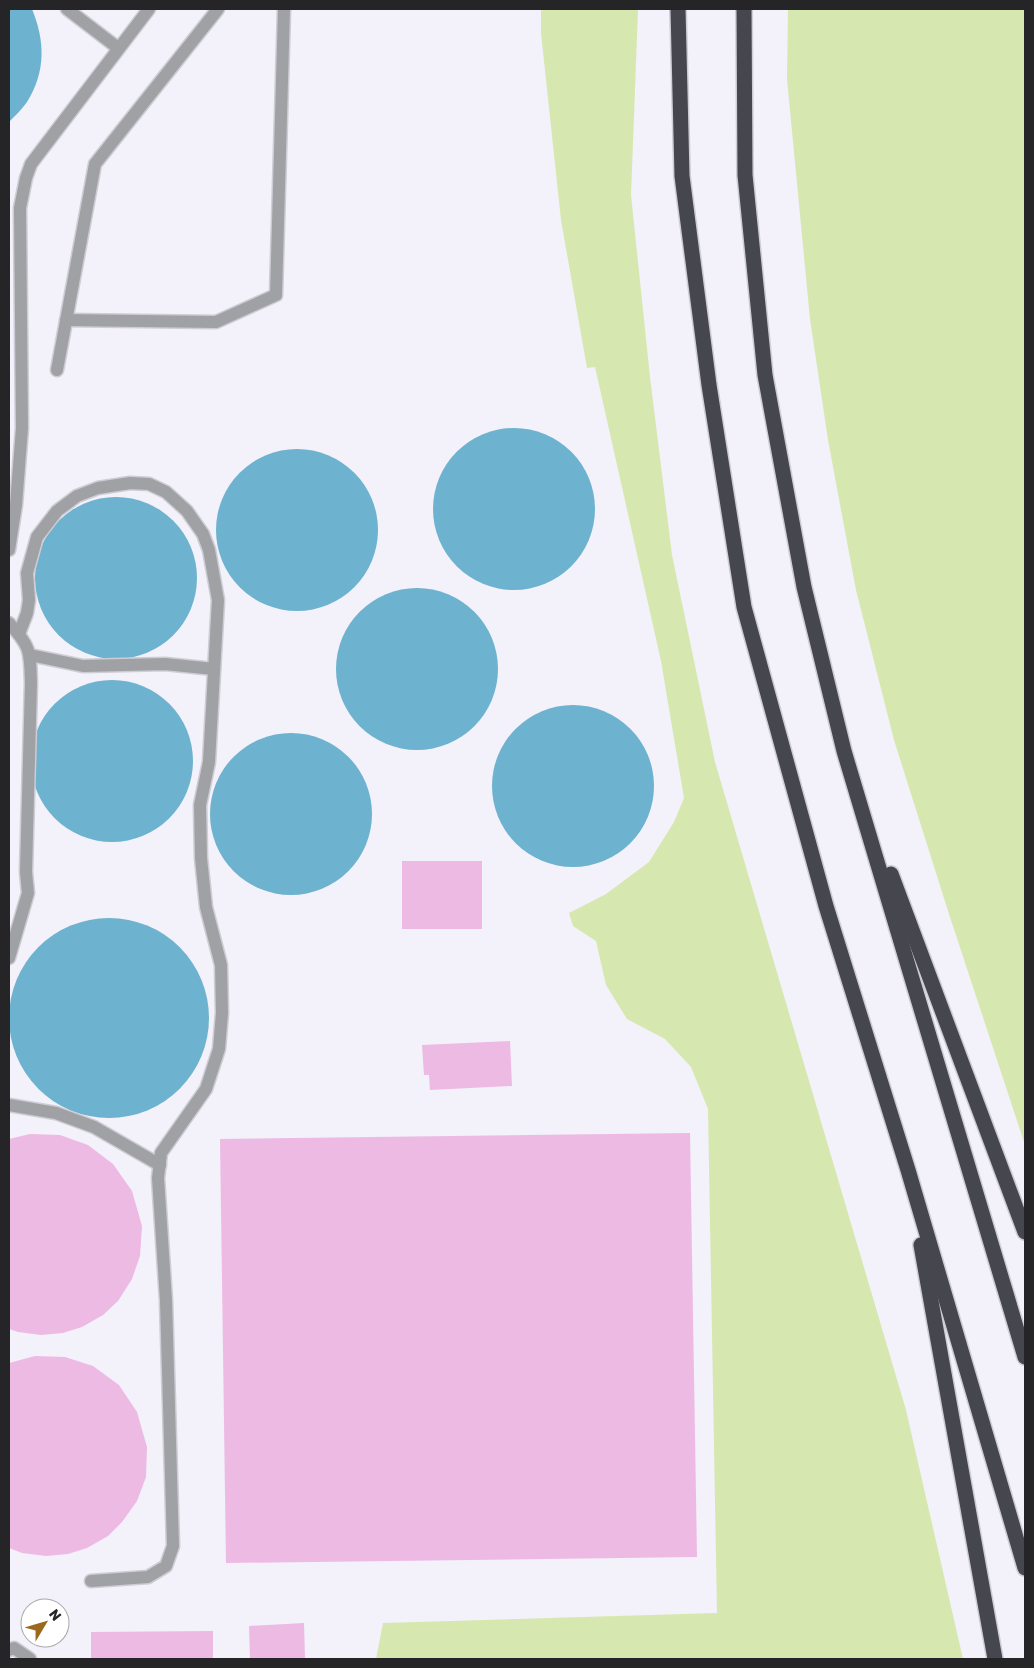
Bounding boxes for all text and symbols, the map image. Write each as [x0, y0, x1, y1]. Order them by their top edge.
north arrow [20, 1598, 70, 1648]
text: N [45, 1606, 65, 1625]

